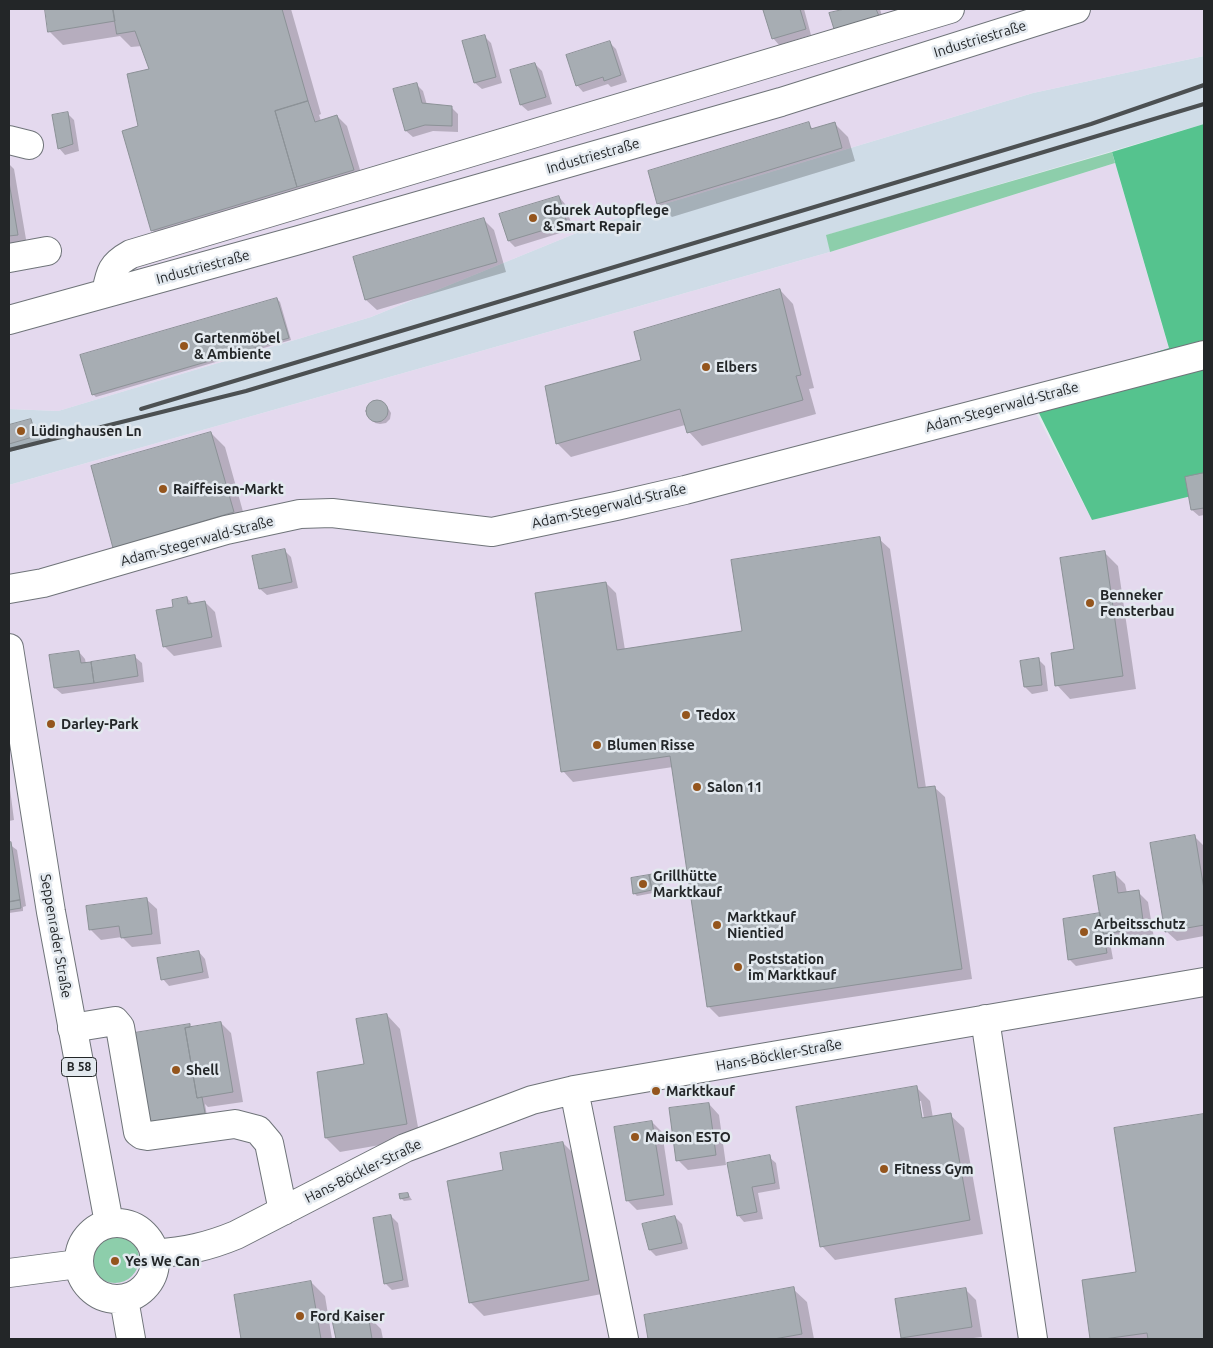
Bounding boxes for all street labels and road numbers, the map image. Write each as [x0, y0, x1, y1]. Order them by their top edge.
street label: Industriestraße [932, 17, 1028, 61]
street label: Industriestraße [545, 135, 641, 177]
street label: Industriestraße [154, 246, 252, 288]
street label: Adam-Stegerwald-Straße [924, 378, 1080, 436]
street label: Adam-Stegerwald-Straße [530, 480, 688, 532]
street label: Adam-Stegerwald-Straße [119, 512, 275, 570]
street label: Seppenrader Straße [37, 873, 75, 999]
street label: Hans-Böckler-Straße [715, 1036, 843, 1074]
road number: B 58 [62, 1058, 96, 1076]
street label: Hans-Böckler-Straße [302, 1135, 424, 1207]

